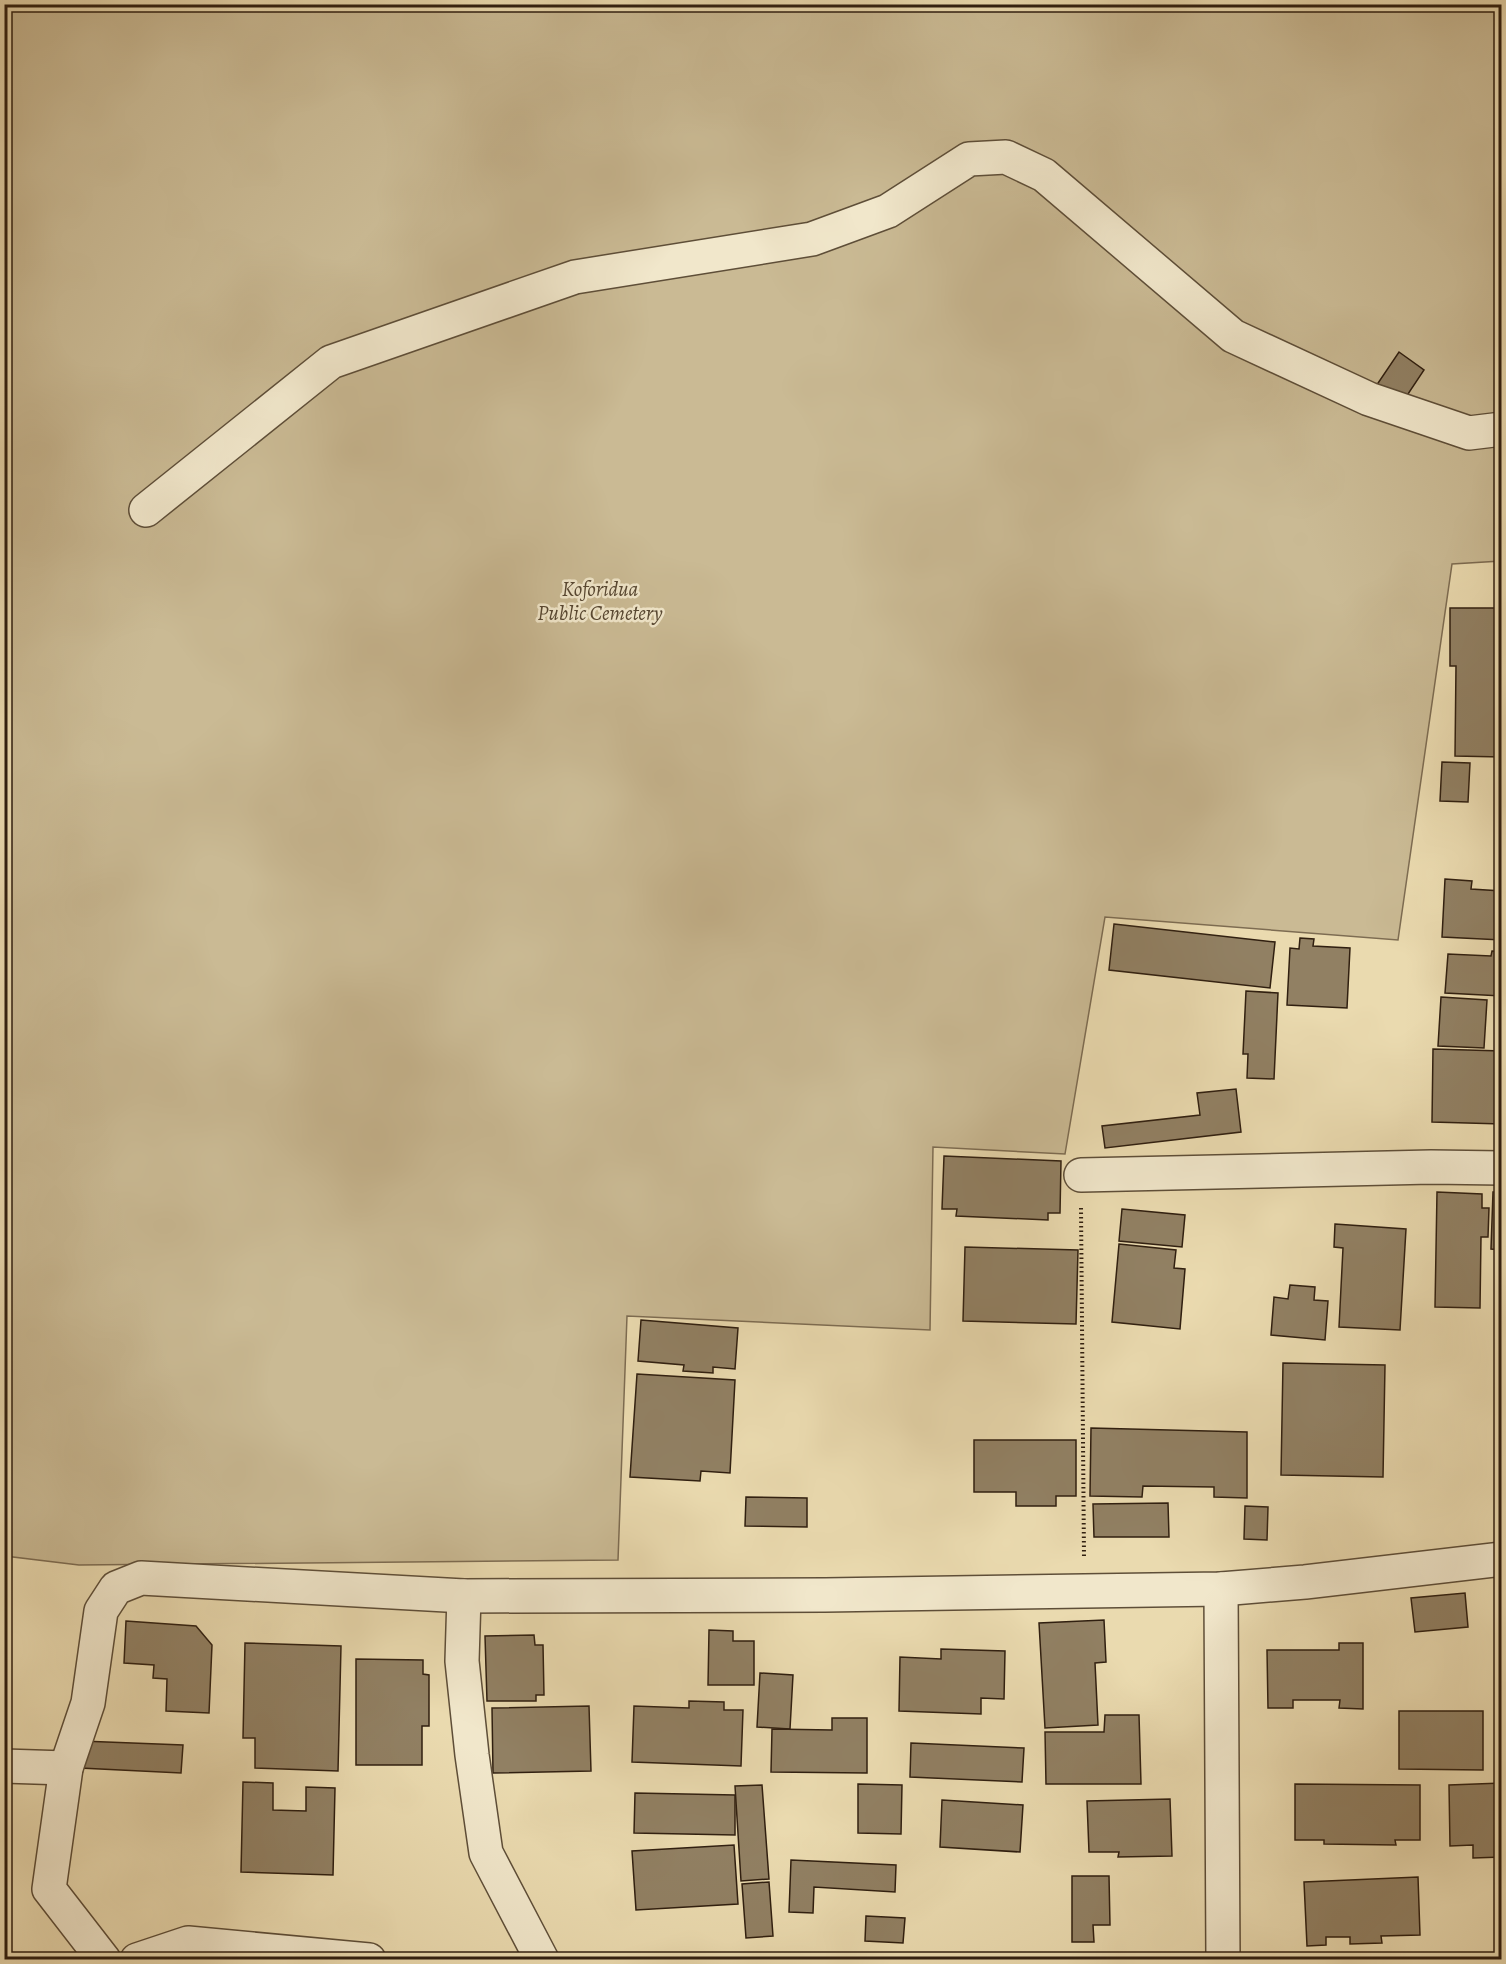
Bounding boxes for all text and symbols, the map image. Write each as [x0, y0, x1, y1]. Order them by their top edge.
park label: Koforidua Public Cemetery [537, 575, 663, 627]

